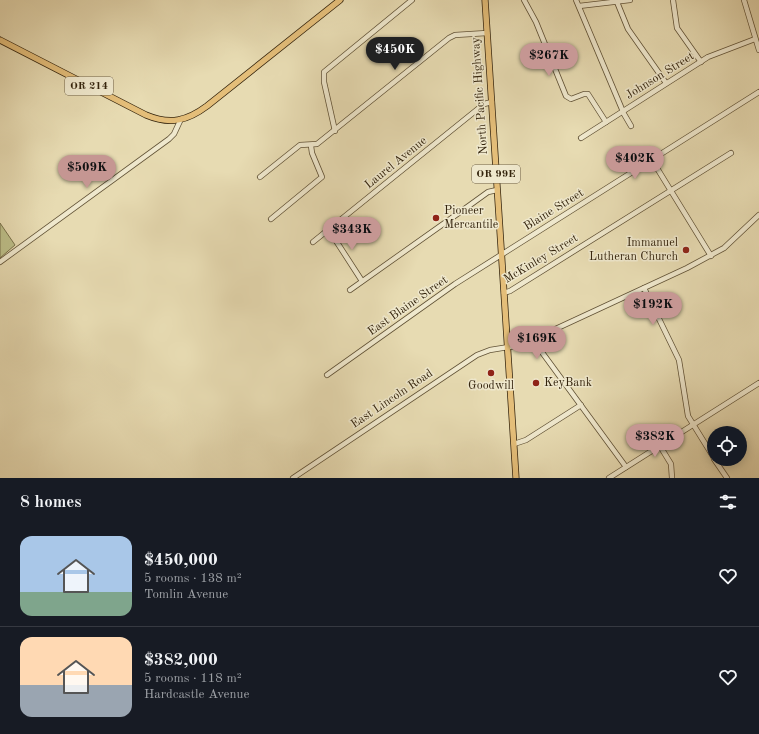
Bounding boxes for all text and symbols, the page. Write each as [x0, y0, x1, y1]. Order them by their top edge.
street label: North Pacific Highway [470, 36, 490, 155]
pin: $450K [367, 37, 423, 71]
text: $450K [375, 43, 415, 56]
pin: $267K [521, 43, 577, 77]
text: $267K [529, 49, 569, 62]
street label: Johnson Street [624, 50, 696, 102]
road number: OR 214 [65, 77, 113, 95]
street label: Laurel Avenue [363, 134, 429, 191]
pin: $402K [607, 146, 663, 180]
text: $402K [615, 152, 655, 165]
pin: $509K [59, 155, 115, 189]
text: $509K [67, 161, 107, 174]
road number: OR 99E [472, 165, 520, 183]
street label: Blaine Street [522, 187, 586, 233]
place label: Pioneer Mercantile [444, 205, 499, 231]
marker: Pioneer Mercantile [431, 213, 441, 223]
pin: $343K [324, 217, 380, 251]
text: $343K [332, 223, 372, 236]
street label: McKinley Street [502, 232, 580, 286]
place label: Immanuel Lutheran Church [589, 237, 678, 263]
marker: Immanuel Lutheran Church [681, 245, 691, 255]
street label: East Blaine Street [366, 274, 450, 338]
pin: $192K [625, 292, 681, 326]
text: $192K [633, 298, 673, 311]
pin: $169K [509, 326, 565, 360]
text: $169K [517, 332, 557, 345]
street label: East Lincoln Road [349, 367, 435, 431]
marker: Goodwill [486, 368, 496, 378]
place label: KeyBank [544, 377, 592, 389]
marker: KeyBank [531, 378, 541, 388]
place label: Goodwill [468, 380, 514, 392]
pin: $382K [627, 424, 683, 458]
map controls [707, 426, 747, 466]
button: locate [707, 426, 747, 466]
text: $382K [635, 430, 675, 443]
icon: filters [717, 491, 739, 513]
text: 8 homes [20, 494, 82, 511]
icon: home [52, 552, 100, 600]
text: $450,000 [144, 552, 218, 569]
icon: heart [717, 565, 739, 587]
text: 5 rooms · 138 m² [144, 572, 242, 585]
text: Tomlin Avenue [144, 588, 228, 601]
text: $382,000 [144, 652, 218, 669]
icon: home [52, 653, 100, 701]
icon: heart [717, 666, 739, 688]
text: 5 rooms · 118 m² [144, 672, 242, 685]
text: Hardcastle Avenue [144, 688, 249, 701]

